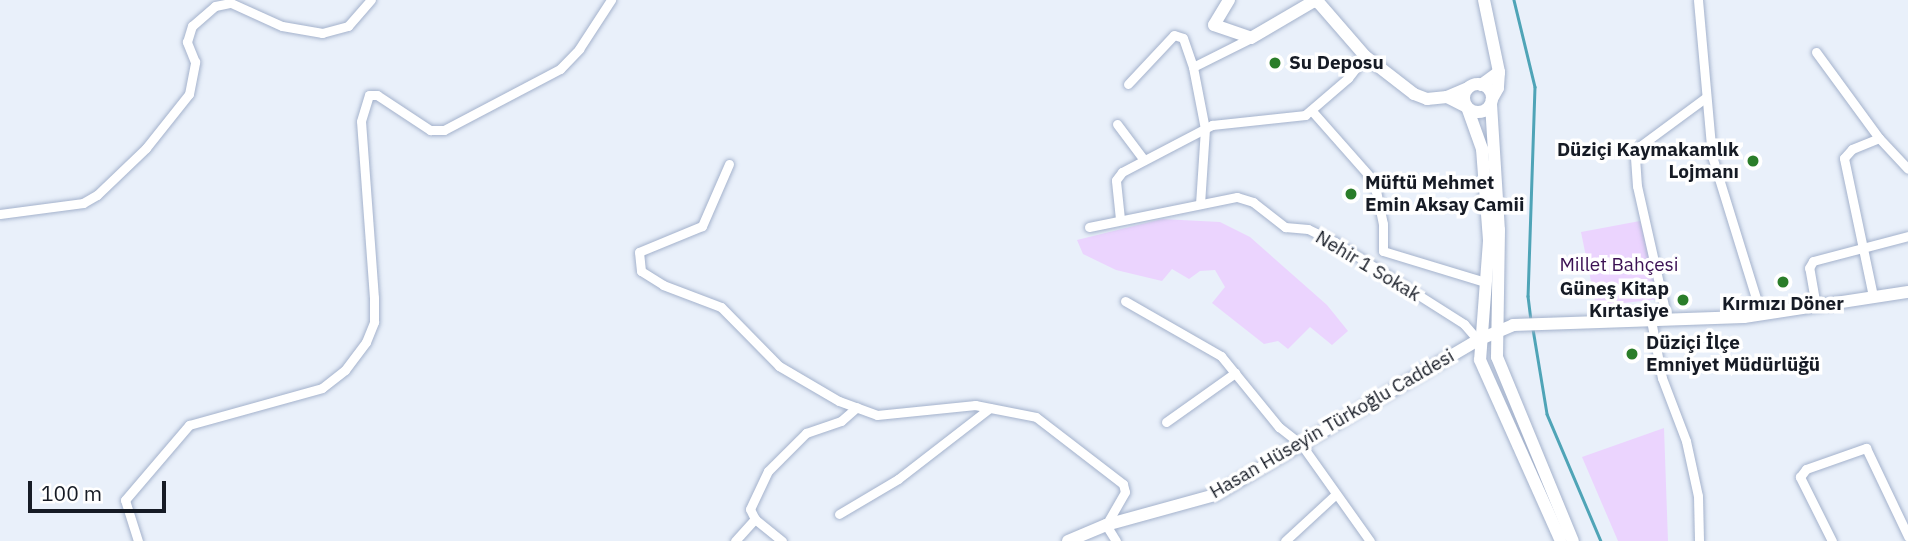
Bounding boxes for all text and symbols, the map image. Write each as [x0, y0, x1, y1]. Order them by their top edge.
place label: Su Deposu [1289, 52, 1384, 74]
marker: Su Deposu [1267, 55, 1283, 71]
place label: Düziçi Kaymakamlık Lojmanı [1557, 139, 1739, 183]
marker: Düziçi Kaymakamlık Lojmanı [1745, 153, 1761, 169]
place label: Müftü Mehmet Emin Aksay Camii [1365, 172, 1524, 216]
marker: Müftü Mehmet Emin Aksay Camii [1343, 186, 1359, 202]
street label: Nehir 1 Sokak [1311, 226, 1425, 306]
park label: Millet Bahçesi [1559, 254, 1679, 276]
marker: Kırmızı Döner [1775, 274, 1791, 290]
place label: Güneş Kitap Kırtasiye [1560, 278, 1669, 322]
marker: Güneş Kitap Kırtasiye [1675, 292, 1691, 308]
place label: Kırmızı Döner [1722, 293, 1844, 315]
place label: Düziçi İlçe Emniyet Müdürlüğü [1646, 332, 1820, 376]
street label: Hasan Hüseyin Türkoğlu Caddesi [1206, 344, 1458, 504]
marker: Düziçi İlçe Emniyet Müdürlüğü [1624, 346, 1640, 362]
scale bar [32, 468, 170, 512]
text: 100 m [41, 479, 102, 507]

